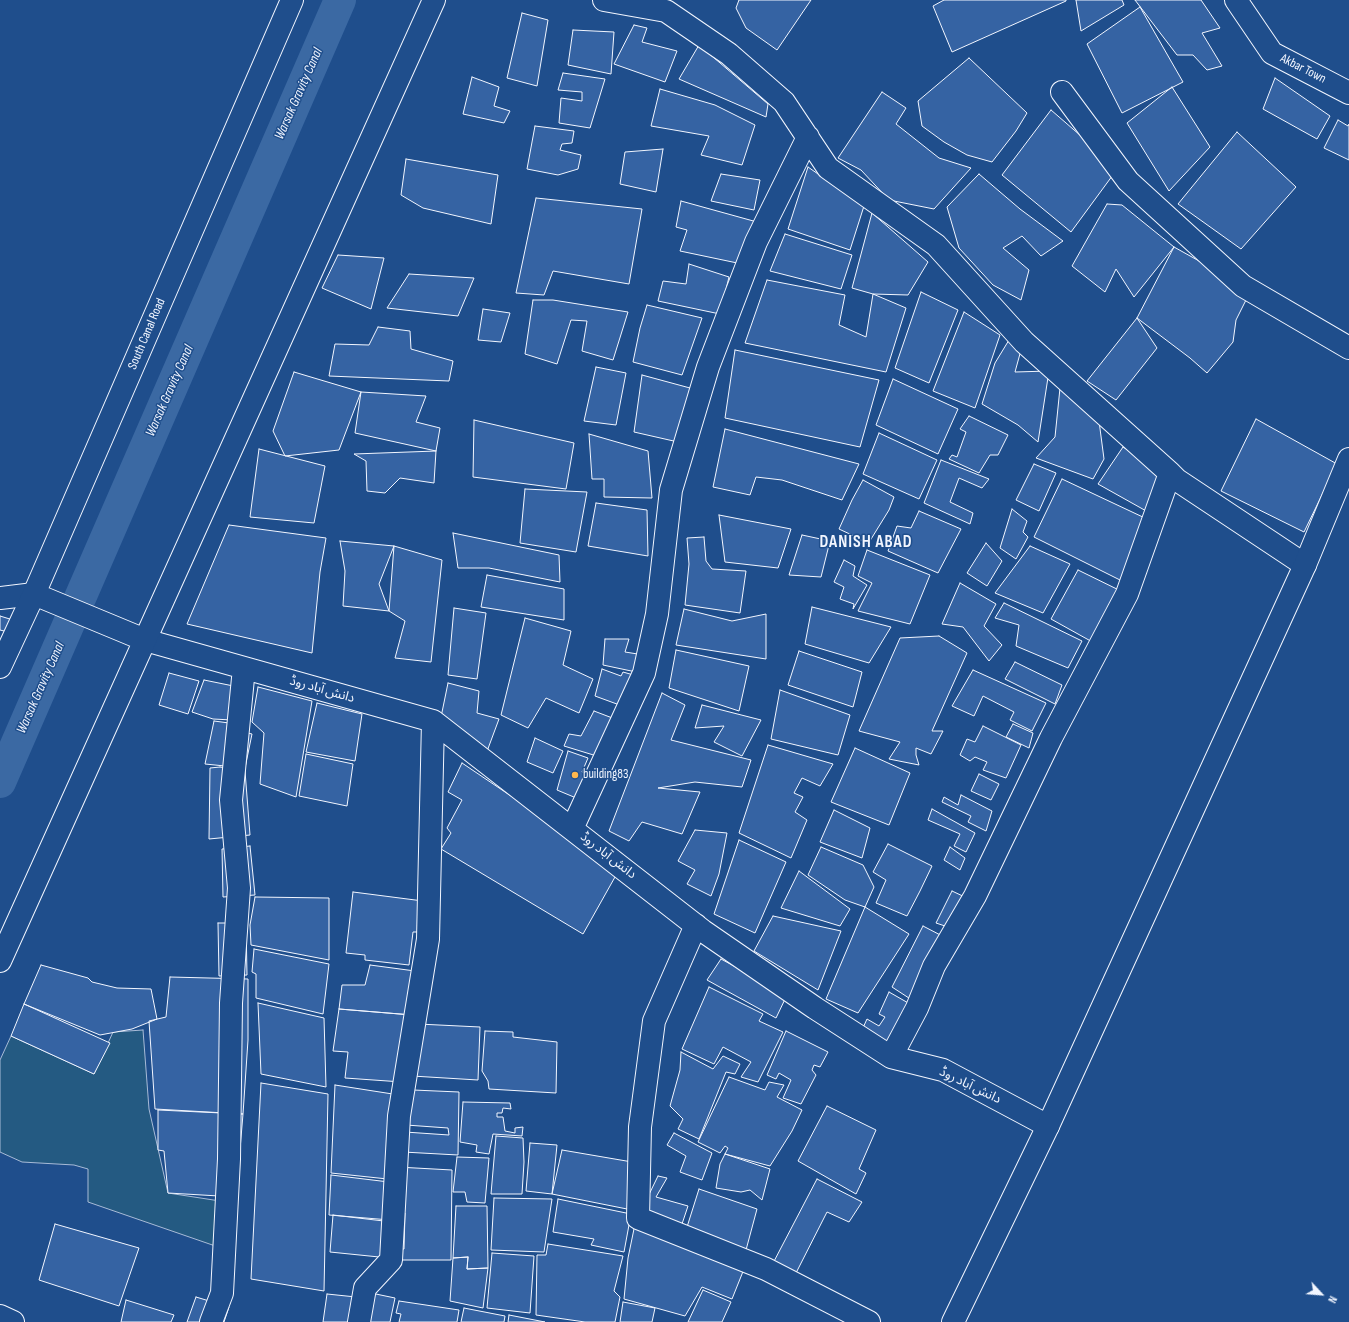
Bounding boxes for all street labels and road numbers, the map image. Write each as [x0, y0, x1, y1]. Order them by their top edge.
street label: Akbar Town [1277, 51, 1329, 87]
street label: South Canal Road [125, 296, 169, 372]
street label: دانش آباد روڈ [288, 673, 356, 707]
street label: دانش آباد روڈ [577, 829, 639, 883]
street label: دانش آباد روڈ [937, 1064, 1003, 1108]

